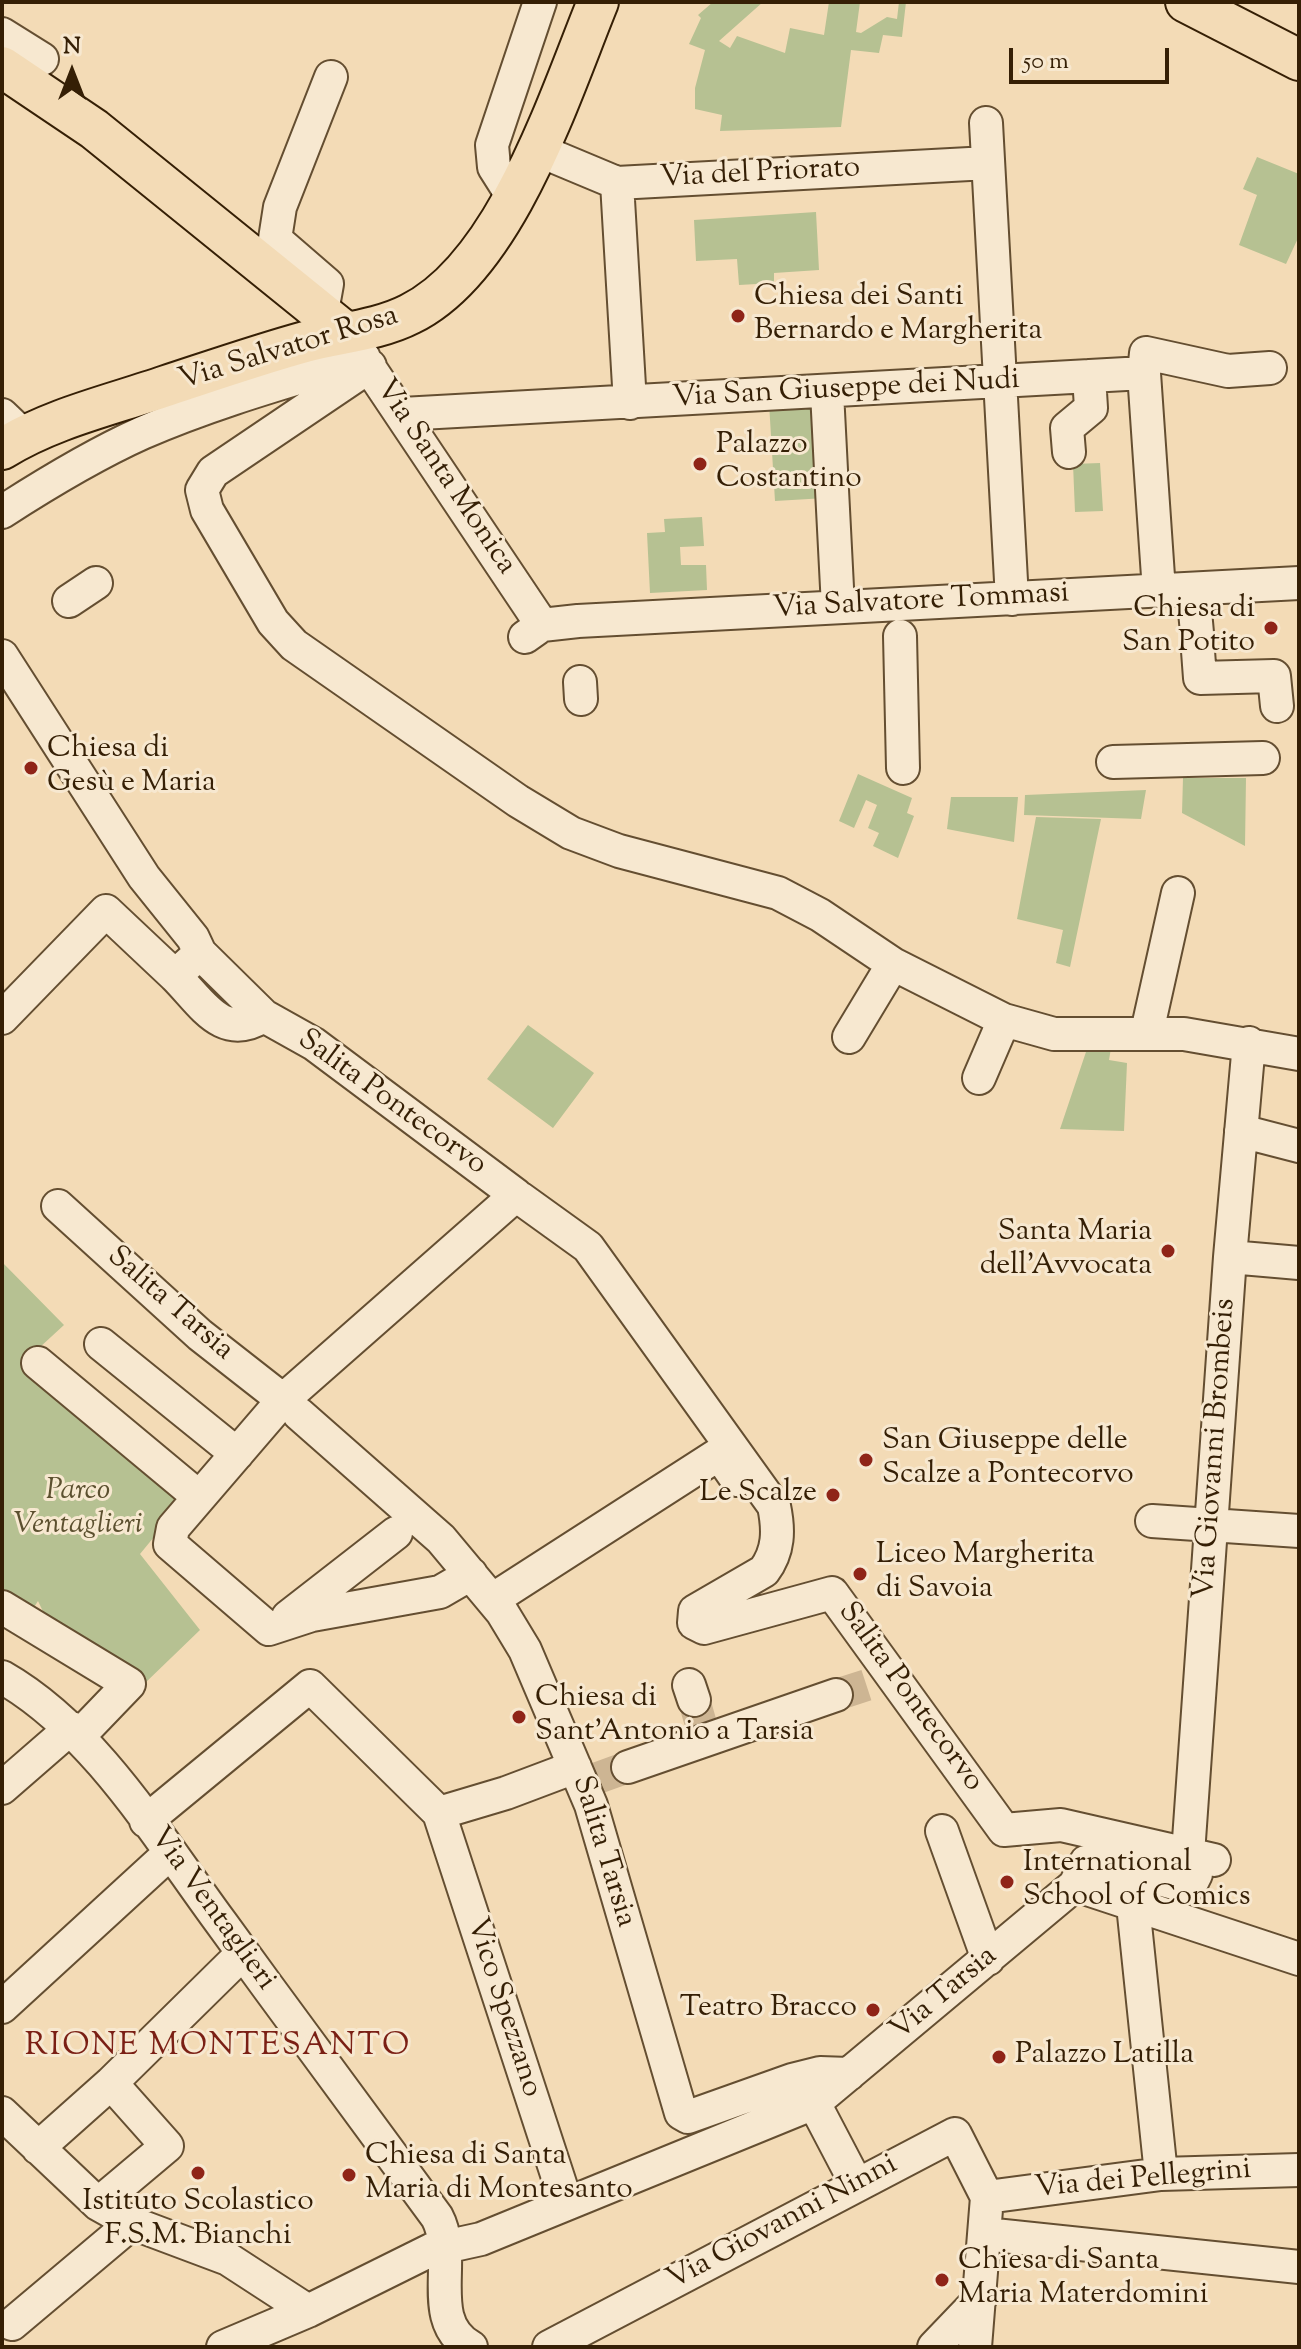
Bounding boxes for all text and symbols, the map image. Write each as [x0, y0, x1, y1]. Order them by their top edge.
north arrow [32, 32, 112, 112]
text: N [63, 32, 81, 64]
scale bar [1013, 32, 1173, 82]
text: 50 m [1023, 45, 1069, 79]
street label: Via del Priorato [659, 152, 861, 198]
place label: Chiesa dei Santi Bernardo e Margherita [754, 281, 1042, 352]
street label: Via Salvator Rosa [175, 300, 403, 400]
marker: Chiesa dei Santi Bernardo e Margherita [729, 307, 747, 325]
street label: Via San Giuseppe dei Nudi [671, 364, 1021, 418]
street label: Via Santa Monica [365, 373, 523, 583]
place label: Palazzo Costantino [716, 429, 862, 500]
marker: Palazzo Costantino [691, 455, 709, 473]
street label: Via Salvatore Tommasi [772, 577, 1070, 629]
place label: Chiesa di San Potito [1122, 593, 1255, 664]
marker: Chiesa di San Potito [1262, 619, 1280, 637]
place label: Chiesa di Gesù e Maria [47, 733, 216, 804]
marker: Chiesa di Gesù e Maria [22, 759, 40, 777]
street label: Salita Pontecorvo [289, 1023, 493, 1185]
place label: Santa Maria dell'Avvocata [980, 1216, 1152, 1286]
street label: Salita Tarsia [98, 1240, 240, 1370]
marker: Santa Maria dell'Avvocata [1159, 1242, 1177, 1260]
street label: Via Giovanni Brombeis [1189, 1297, 1245, 1601]
place label: San Giuseppe delle Scalze a Pontecorvo [882, 1425, 1134, 1496]
marker: San Giuseppe delle Scalze a Pontecorvo [857, 1451, 875, 1469]
park label: Parco Ventaglieri [14, 1475, 142, 1546]
place label: Le Scalze [700, 1477, 817, 1513]
marker: Le Scalze [824, 1486, 842, 1504]
place label: Liceo Margherita di Savoia [876, 1539, 1095, 1610]
marker: Liceo Margherita di Savoia [851, 1565, 869, 1583]
street label: Salita Pontecorvo [828, 1596, 990, 1800]
place label: Chiesa di Sant'Antonio a Tarsia [535, 1682, 814, 1752]
marker: Chiesa di Sant'Antonio a Tarsia [510, 1708, 528, 1726]
street label: Salita Tarsia [562, 1772, 642, 1932]
street label: Via Ventaglieri [140, 1821, 282, 1999]
place label: International School of Comics [1023, 1847, 1250, 1918]
marker: International School of Comics [998, 1873, 1016, 1891]
street label: Vico Spezzano [456, 1914, 548, 2102]
street label: Via Tarsia [884, 1940, 1006, 2050]
place label: Teatro Bracco [680, 1992, 857, 2028]
marker: Teatro Bracco [864, 2001, 882, 2019]
district label: RIONE MONTESANTO [25, 2030, 411, 2068]
place label: Palazzo Latilla [1015, 2039, 1194, 2075]
marker: Palazzo Latilla [990, 2048, 1008, 2066]
place label: Chiesa di Santa Maria di Montesanto [365, 2140, 633, 2210]
street label: Via Giovanni Ninni [662, 2148, 904, 2300]
street label: Via dei Pellegrini [1033, 2154, 1253, 2208]
marker: Istituto Scolastico F.S.M. Bianchi [189, 2164, 207, 2182]
marker: Chiesa di Santa Maria di Montesanto [340, 2166, 358, 2184]
place label: Istituto Scolastico F.S.M. Bianchi [82, 2186, 314, 2256]
place label: Chiesa di Santa Maria Materdomini [958, 2245, 1208, 2316]
marker: Chiesa di Santa Maria Materdomini [933, 2271, 951, 2289]

